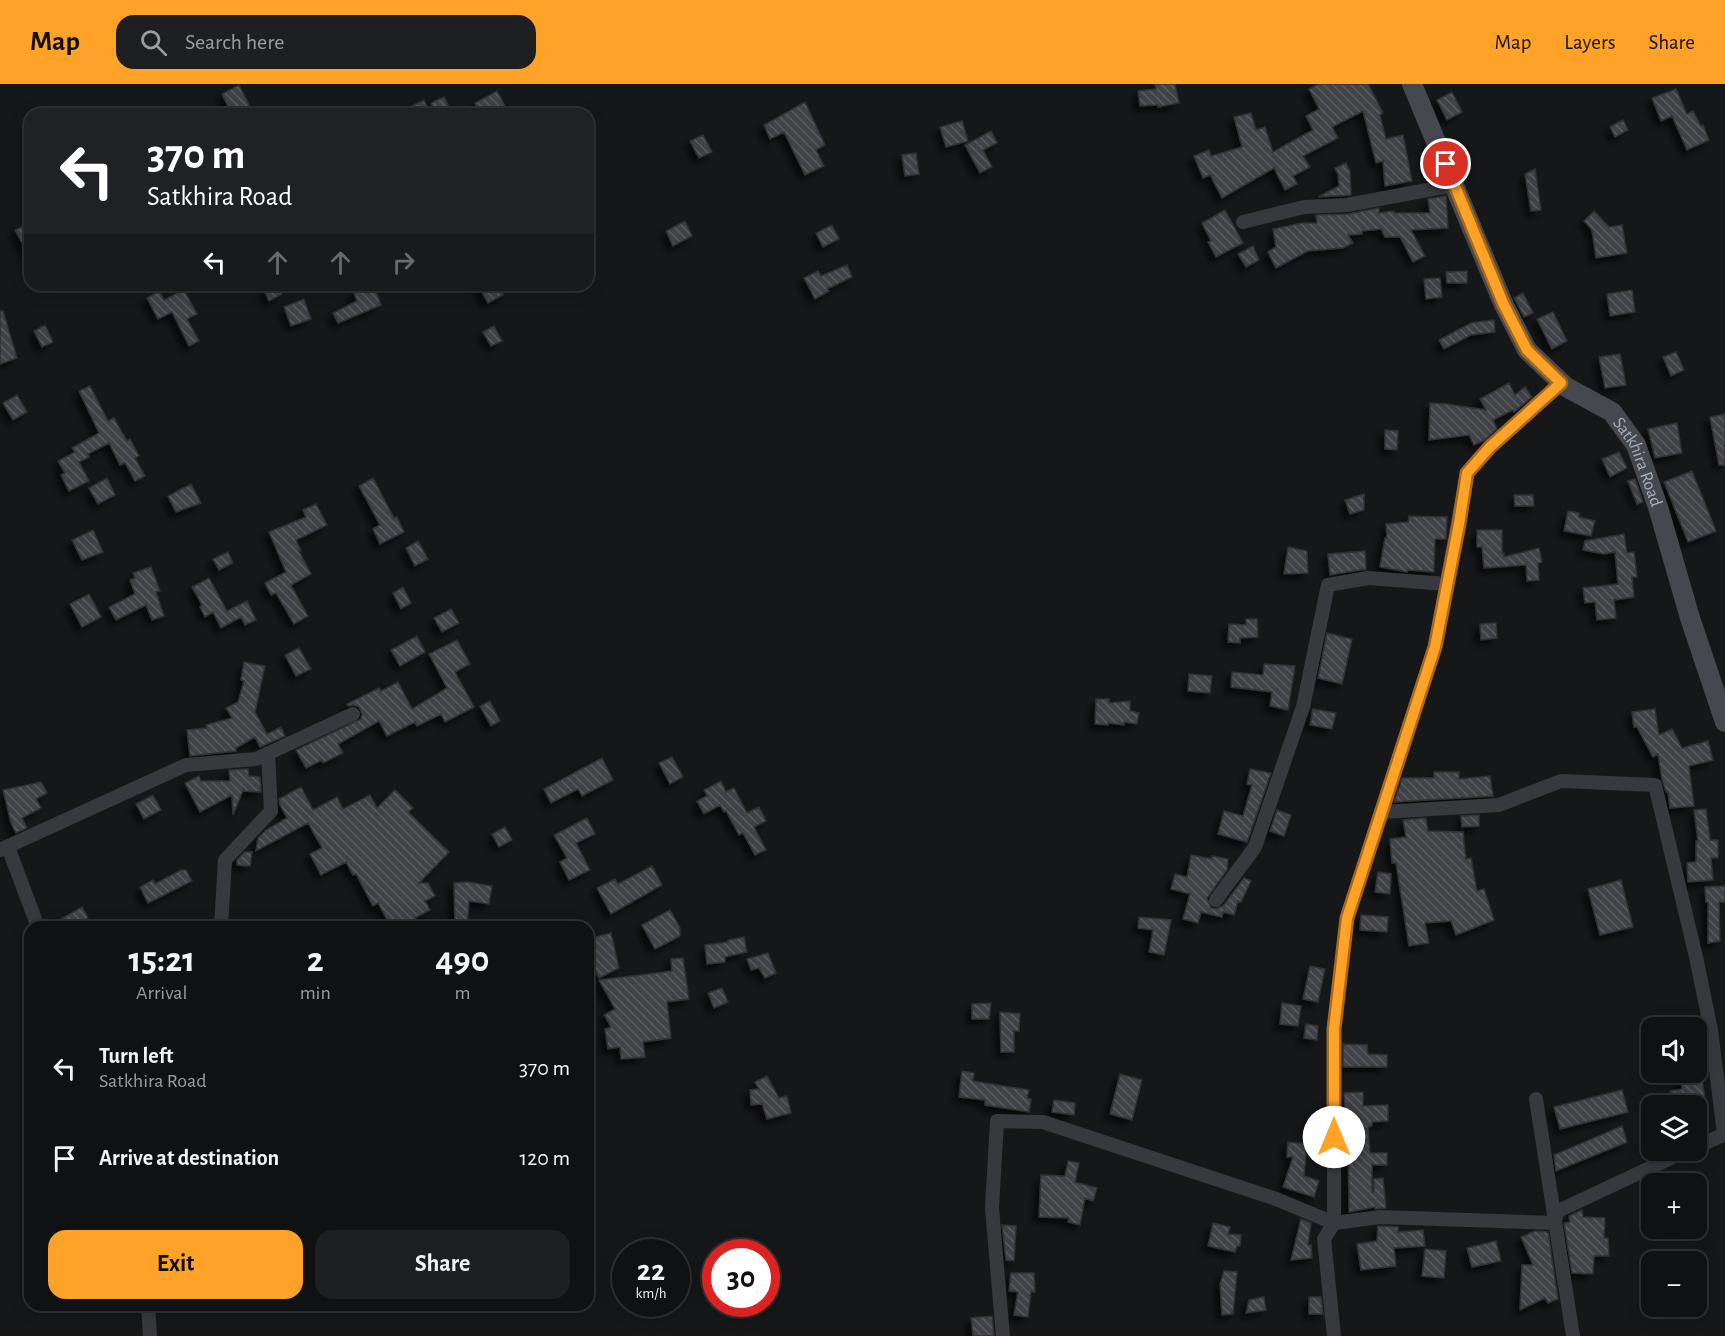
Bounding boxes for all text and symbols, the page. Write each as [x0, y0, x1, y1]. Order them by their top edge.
search box [116, 15, 536, 69]
icon: search [137, 26, 170, 59]
text: Map [30, 28, 80, 56]
text: Search here [185, 31, 284, 53]
text: Map [1495, 32, 1531, 53]
text: Layers [1564, 32, 1615, 53]
text: Share [1648, 32, 1695, 53]
icon: left [48, 132, 126, 210]
text: 370 m [147, 134, 245, 176]
pin [1420, 138, 1471, 189]
icon: arrive [1429, 147, 1462, 180]
text: Satkhira Road [147, 183, 292, 210]
icon: left [198, 246, 231, 279]
icon: ahead [261, 246, 294, 279]
icon: ahead [324, 246, 357, 279]
icon: right [387, 246, 420, 279]
street label: Satkhira Road [1609, 414, 1665, 509]
text: 15:21 [128, 942, 195, 978]
text: 2 [307, 942, 324, 978]
text: 490 [435, 942, 490, 978]
text: Arrival [136, 983, 188, 1003]
text: min [300, 983, 331, 1003]
text: m [454, 983, 470, 1003]
map controls [1641, 1017, 1707, 1317]
button: sound [1641, 1017, 1707, 1083]
text: Turn left [99, 1045, 173, 1067]
icon: left [48, 1052, 81, 1085]
text: 370 m [519, 1057, 570, 1079]
text: Satkhira Road [99, 1071, 207, 1091]
button: layers [1641, 1095, 1707, 1161]
position arrow [1302, 1105, 1366, 1169]
icon: arrive [48, 1142, 81, 1175]
text: Arrive at destination [99, 1147, 279, 1169]
text: 120 m [520, 1147, 570, 1169]
button: + [1641, 1173, 1707, 1239]
button: Exit [48, 1230, 303, 1299]
button: Share [315, 1230, 570, 1299]
speed limit sign: 30 [702, 1239, 780, 1317]
button: − [1641, 1251, 1707, 1317]
text: 22 [637, 1256, 665, 1286]
text: km/h [636, 1286, 666, 1301]

